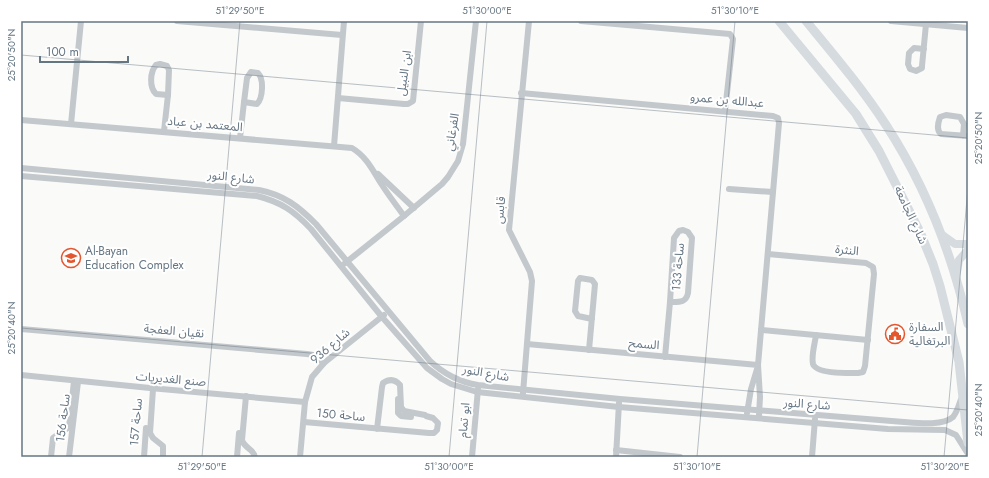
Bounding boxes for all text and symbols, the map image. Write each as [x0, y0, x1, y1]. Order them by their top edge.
text: 51°29'50"E [215, 3, 265, 18]
text: 51°30'00"E [462, 3, 512, 18]
text: 51°30'10"E [711, 3, 759, 18]
text: 25°20'50"N [4, 29, 19, 81]
scale bar [40, 38, 128, 64]
text: 100 m [46, 43, 79, 61]
street label: ابن النبيل [392, 49, 416, 97]
street label: عبدالله بن عمرو [689, 88, 765, 112]
street label: المعتمد بن عباد [167, 112, 244, 136]
street label: الفرغاني [440, 112, 465, 152]
text: 25°20'50"N [971, 112, 986, 164]
street label: شارع النور [206, 165, 255, 188]
street label: شارع الجامعة [890, 183, 932, 247]
street label: قابس [490, 196, 510, 224]
street label: النثرة [834, 240, 860, 260]
place label: Al-Bayan Education Complex [85, 242, 184, 274]
street label: ساحة 133 [667, 242, 689, 292]
school or university icon: Al-Bayan Education Complex [60, 247, 82, 269]
text: 25°20'40"N [4, 302, 19, 354]
place label: السفارة البرتغالية [909, 318, 950, 350]
street label: نقيان العفجة [143, 319, 205, 343]
public building icon: السفارة البرتغالية [884, 323, 906, 345]
street label: شارع 936 [306, 324, 354, 368]
street label: السمح [628, 334, 660, 354]
street label: شارع النور [460, 360, 511, 386]
street label: صنع الغديريات [135, 367, 207, 391]
text: 25°20'40"N [971, 384, 986, 436]
street label: ساحة 156 [51, 393, 75, 443]
street label: شارع النور [782, 393, 831, 415]
street label: ساحة 157 [125, 397, 147, 447]
street label: ابو تمام [454, 402, 475, 438]
street label: ساحة 150 [316, 404, 366, 426]
text: 51°29'50"E [177, 459, 227, 474]
text: 51°30'00"E [424, 459, 474, 474]
text: 51°30'10"E [673, 459, 721, 474]
text: 51°30'20"E [920, 459, 970, 474]

